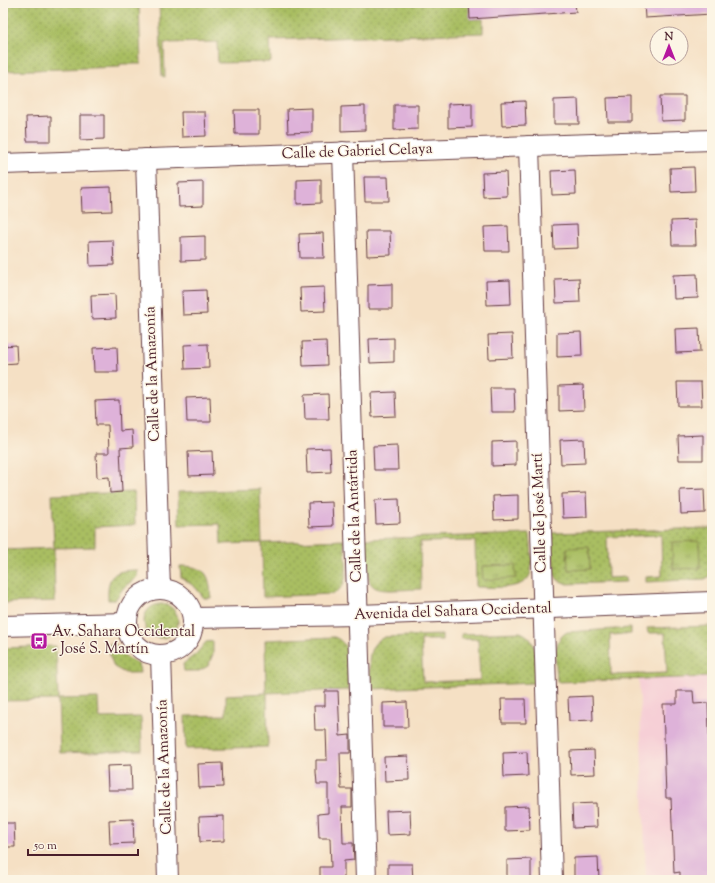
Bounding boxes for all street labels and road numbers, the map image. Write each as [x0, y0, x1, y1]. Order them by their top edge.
street label: Calle de Gabriel Celaya [281, 139, 433, 165]
street label: Calle de la Amazonía [140, 306, 166, 442]
street label: Calle de la Antártida [342, 449, 368, 583]
street label: Calle de José Martí [527, 453, 553, 573]
street label: Avenida del Sahara Occidental [354, 598, 552, 626]
street label: Calle de la Amazonía [152, 699, 178, 835]

